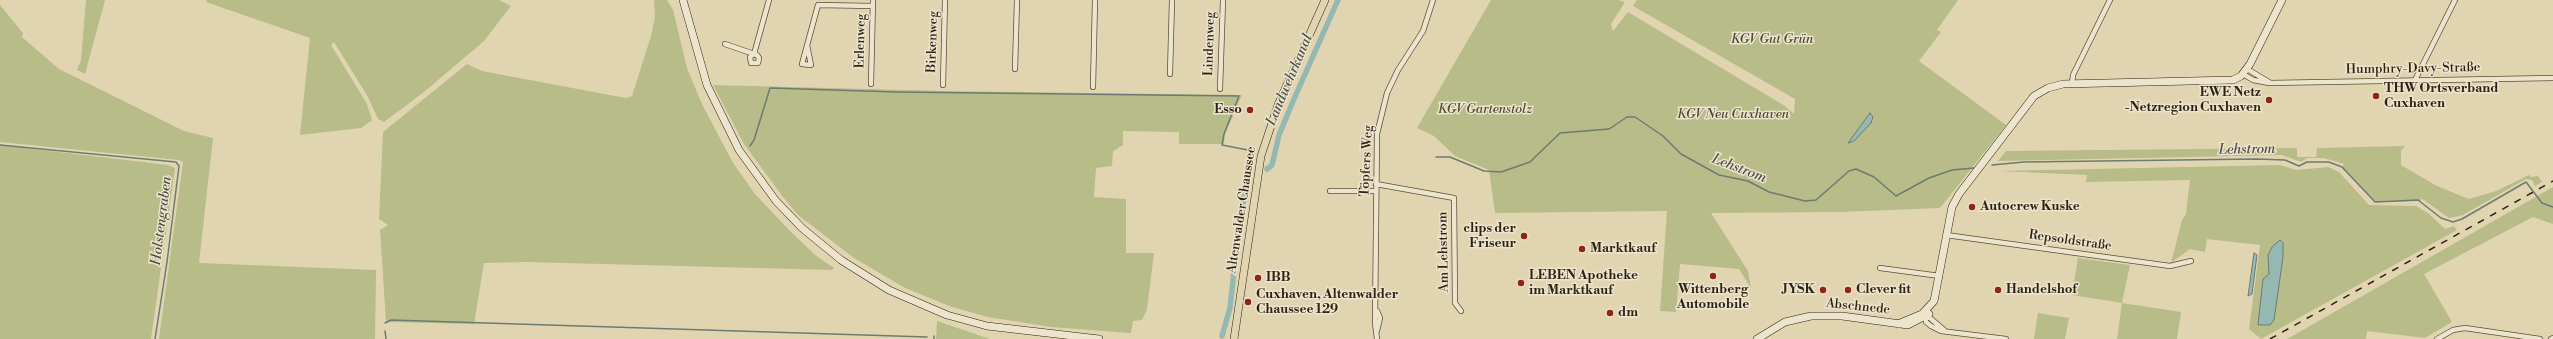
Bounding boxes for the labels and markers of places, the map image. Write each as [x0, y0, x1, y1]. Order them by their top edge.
place label: THW Ortsverband Cuxhaven [2384, 81, 2498, 112]
place label: EWE Netz -Netzregion Cuxhaven [2124, 85, 2261, 116]
marker: THW Ortsverband Cuxhaven [2371, 91, 2381, 101]
marker: EWE Netz -Netzregion Cuxhaven [2264, 95, 2274, 105]
place label: Esso [1214, 102, 1242, 118]
marker: Esso [1245, 105, 1255, 115]
place label: Autocrew Kuske [1980, 199, 2080, 215]
marker: Autocrew Kuske [1967, 202, 1977, 212]
place label: clips der Friseur [1463, 221, 1516, 252]
marker: clips der Friseur [1519, 231, 1529, 241]
place label: Marktkauf [1590, 241, 1656, 257]
marker: Marktkauf [1577, 244, 1587, 254]
place label: LEBEN Apotheke im Marktkauf [1529, 268, 1638, 299]
place label: IBB [1266, 270, 1291, 286]
marker: Wittenberg Automobile [1708, 271, 1718, 281]
marker: IBB [1253, 273, 1263, 283]
marker: LEBEN Apotheke im Marktkauf [1516, 278, 1526, 288]
place label: Wittenberg Automobile [1677, 282, 1749, 313]
place label: JYSK [1783, 282, 1815, 298]
place label: Clever fit [1856, 282, 1911, 298]
place label: Handelshof [2006, 282, 2077, 298]
marker: JYSK [1818, 285, 1828, 295]
marker: Clever fit [1843, 285, 1853, 295]
marker: Handelshof [1993, 285, 2003, 295]
place label: Cuxhaven, Altenwalder Chaussee 129 [1256, 287, 1398, 318]
marker: Cuxhaven, Altenwalder Chaussee 129 [1243, 297, 1253, 307]
place label: dm [1618, 305, 1638, 321]
marker: dm [1605, 308, 1615, 318]

